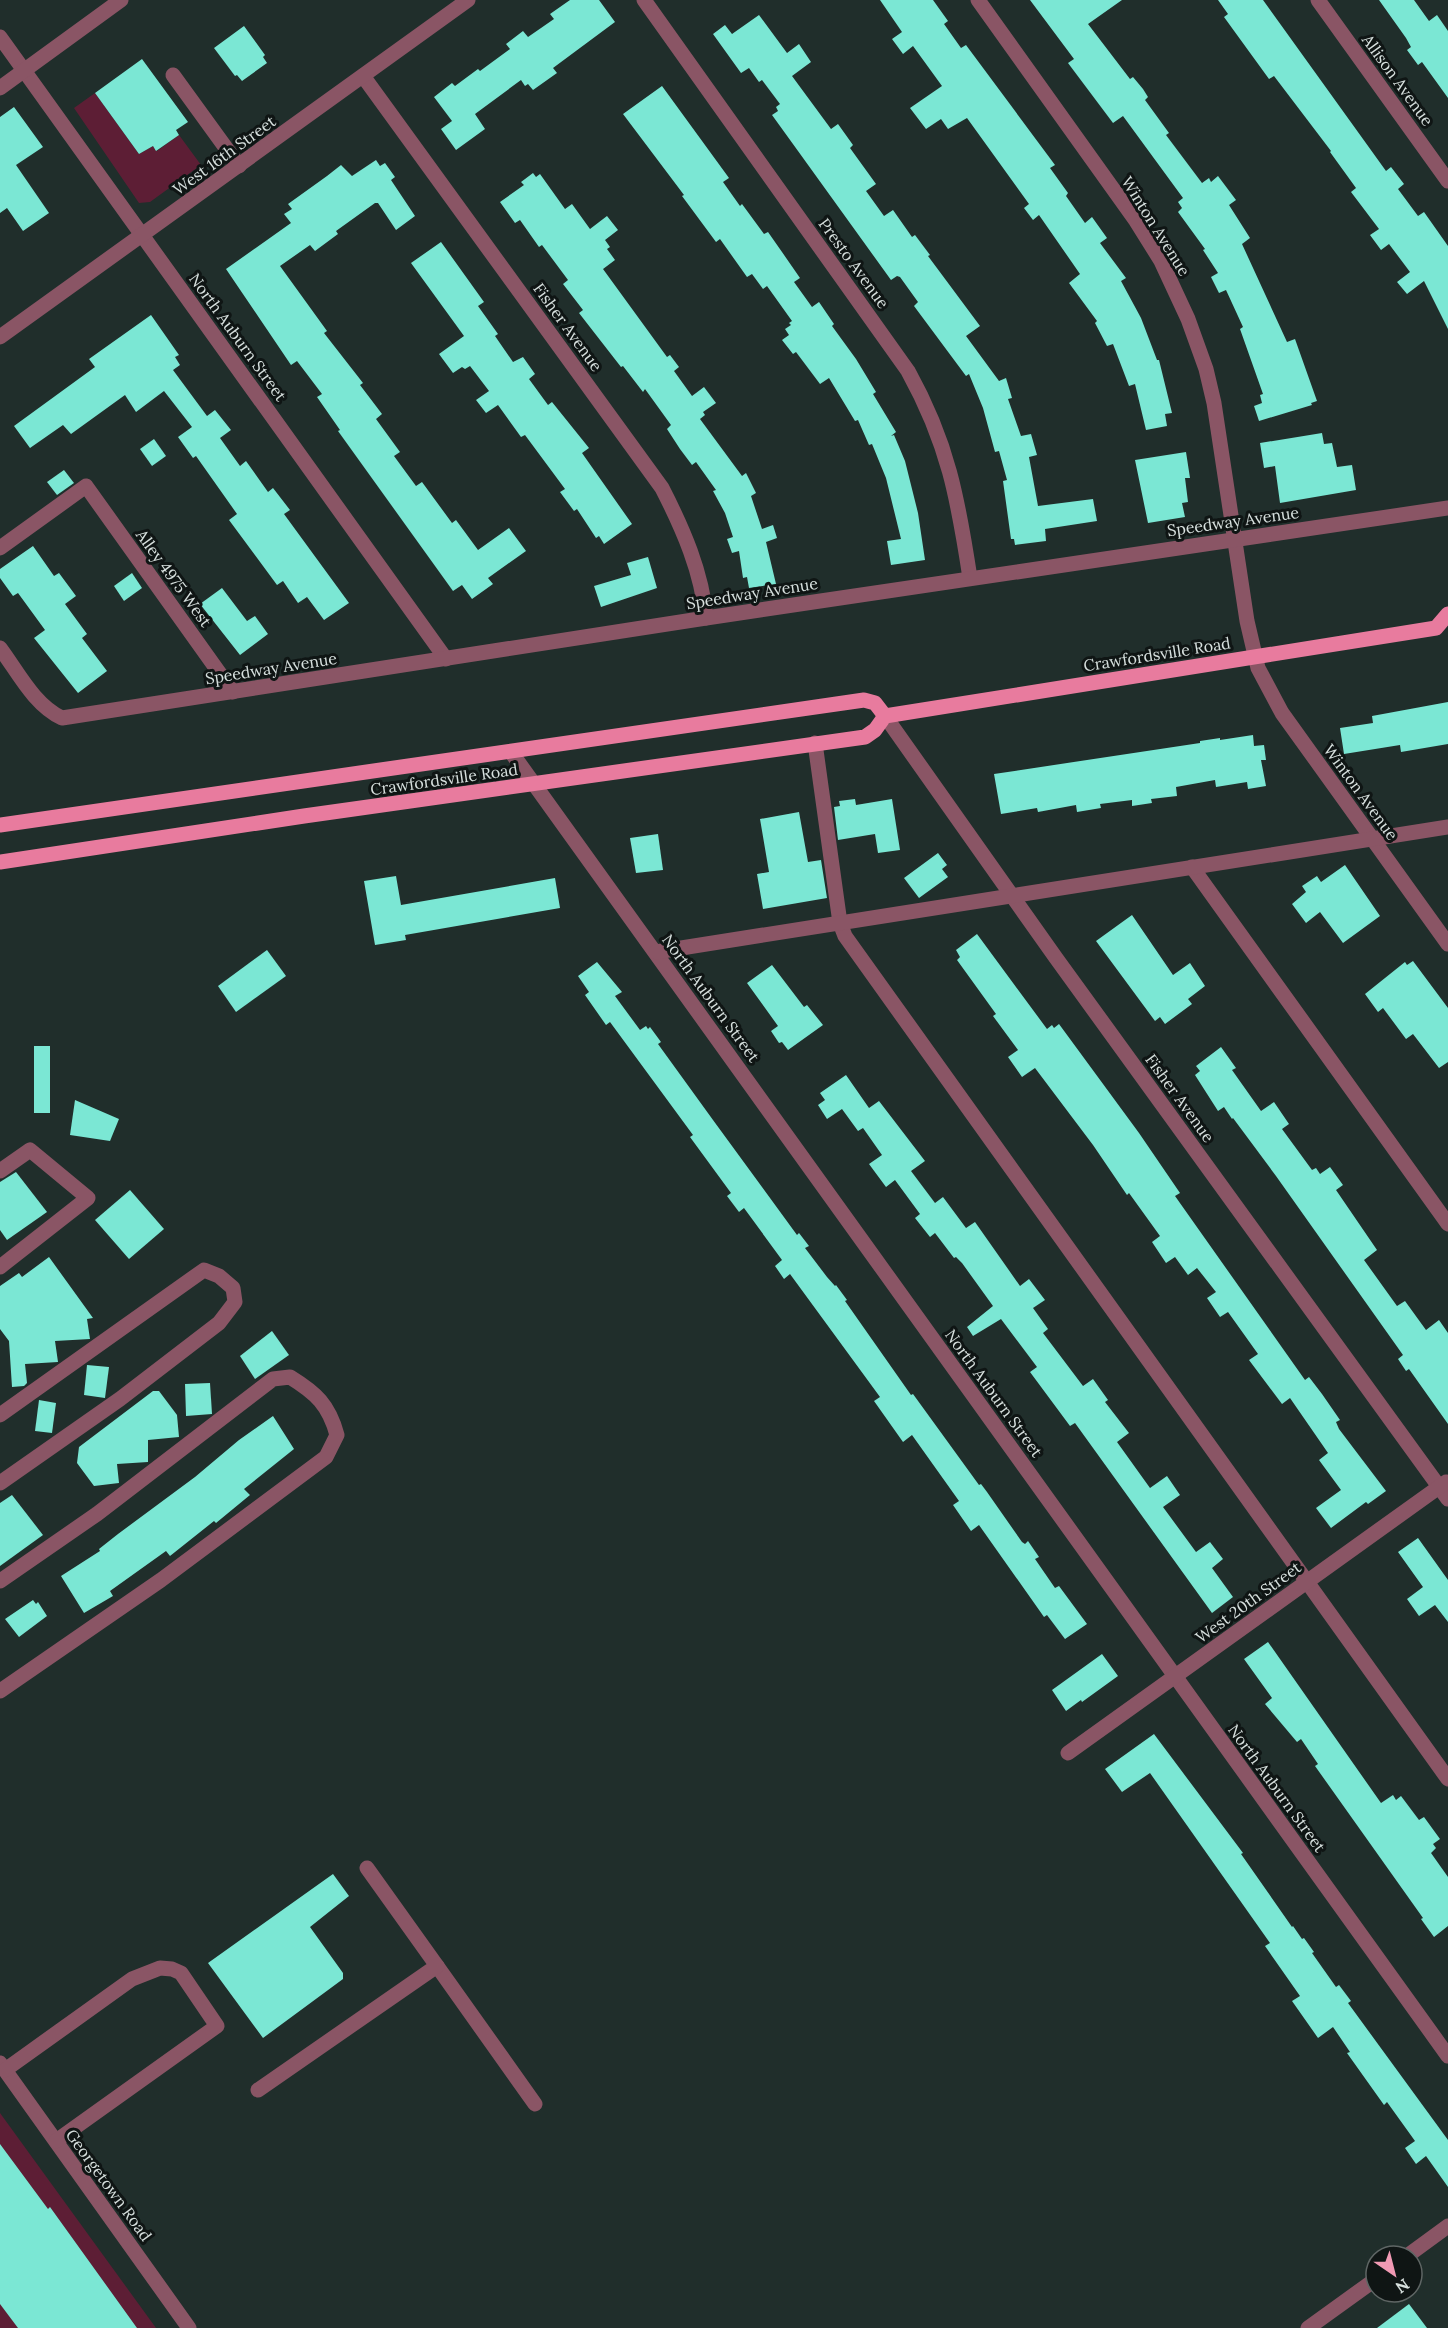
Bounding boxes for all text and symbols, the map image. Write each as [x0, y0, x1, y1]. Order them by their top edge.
street label: Allison Avenue [1358, 30, 1438, 130]
street label: West 16th Street [169, 111, 280, 199]
street label: Winton Avenue [1117, 173, 1195, 280]
street label: Presto Avenue [815, 214, 894, 312]
street label: North Auburn Street [185, 269, 292, 405]
street label: Fisher Avenue [529, 279, 607, 375]
street label: Speedway Avenue [1166, 502, 1301, 540]
street label: Alley 4975 West [131, 525, 216, 631]
street label: Speedway Avenue [685, 573, 820, 613]
street label: Crawfordsville Road [1082, 632, 1232, 675]
street label: Speedway Avenue [204, 648, 339, 688]
street label: Winton Avenue [1320, 740, 1403, 844]
street label: Crawfordsville Road [369, 759, 519, 799]
street label: North Auburn Street [658, 930, 765, 1066]
street label: Fisher Avenue [1141, 1050, 1219, 1146]
street label: North Auburn Street [941, 1325, 1048, 1461]
street label: West 20th Street [1191, 1557, 1305, 1647]
street label: North Auburn Street [1224, 1720, 1331, 1856]
street label: Georgetown Road [62, 2125, 157, 2245]
north arrow [1364, 2244, 1424, 2304]
text: N [1392, 2275, 1413, 2298]

